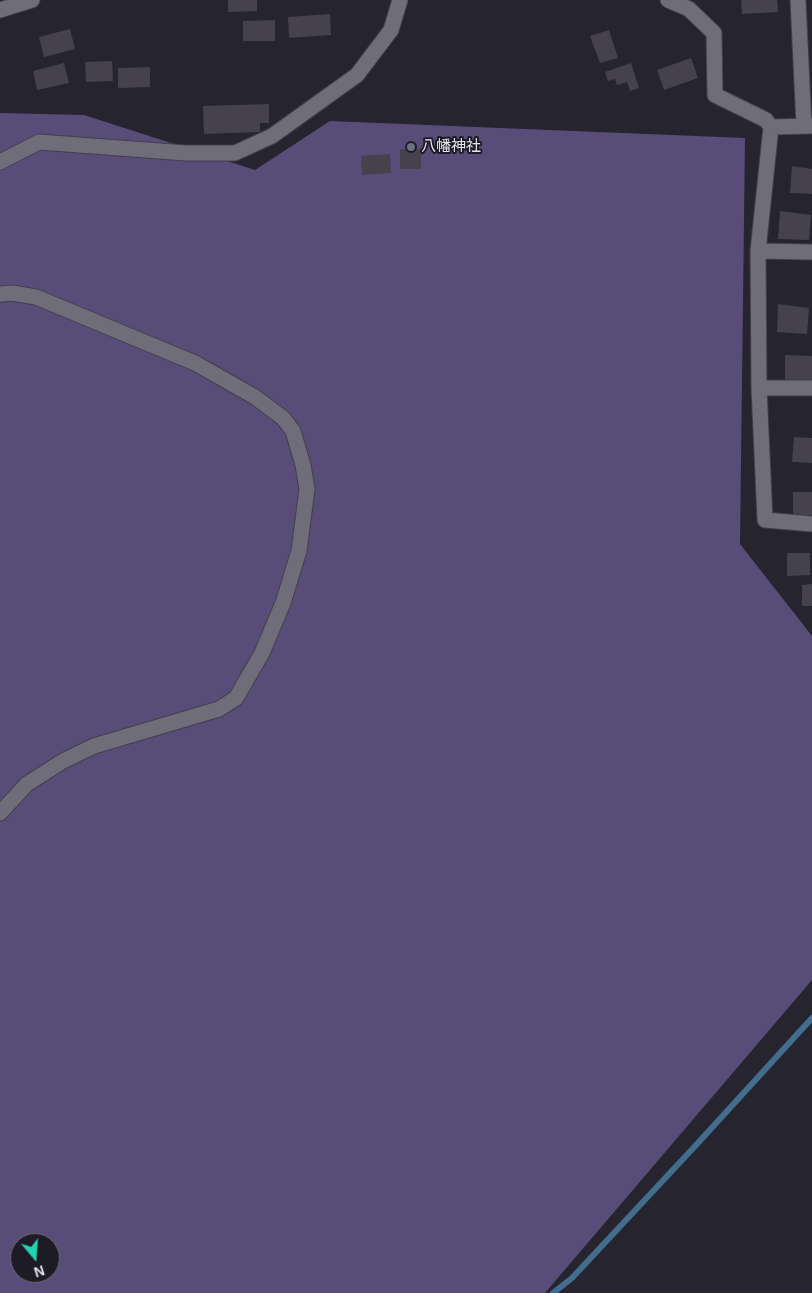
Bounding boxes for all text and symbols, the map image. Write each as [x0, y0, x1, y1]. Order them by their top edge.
place label: 八幡神社 [421, 138, 481, 156]
marker: 八幡神社 [405, 141, 417, 153]
north arrow [10, 1233, 60, 1283]
text: N [32, 1262, 47, 1280]

